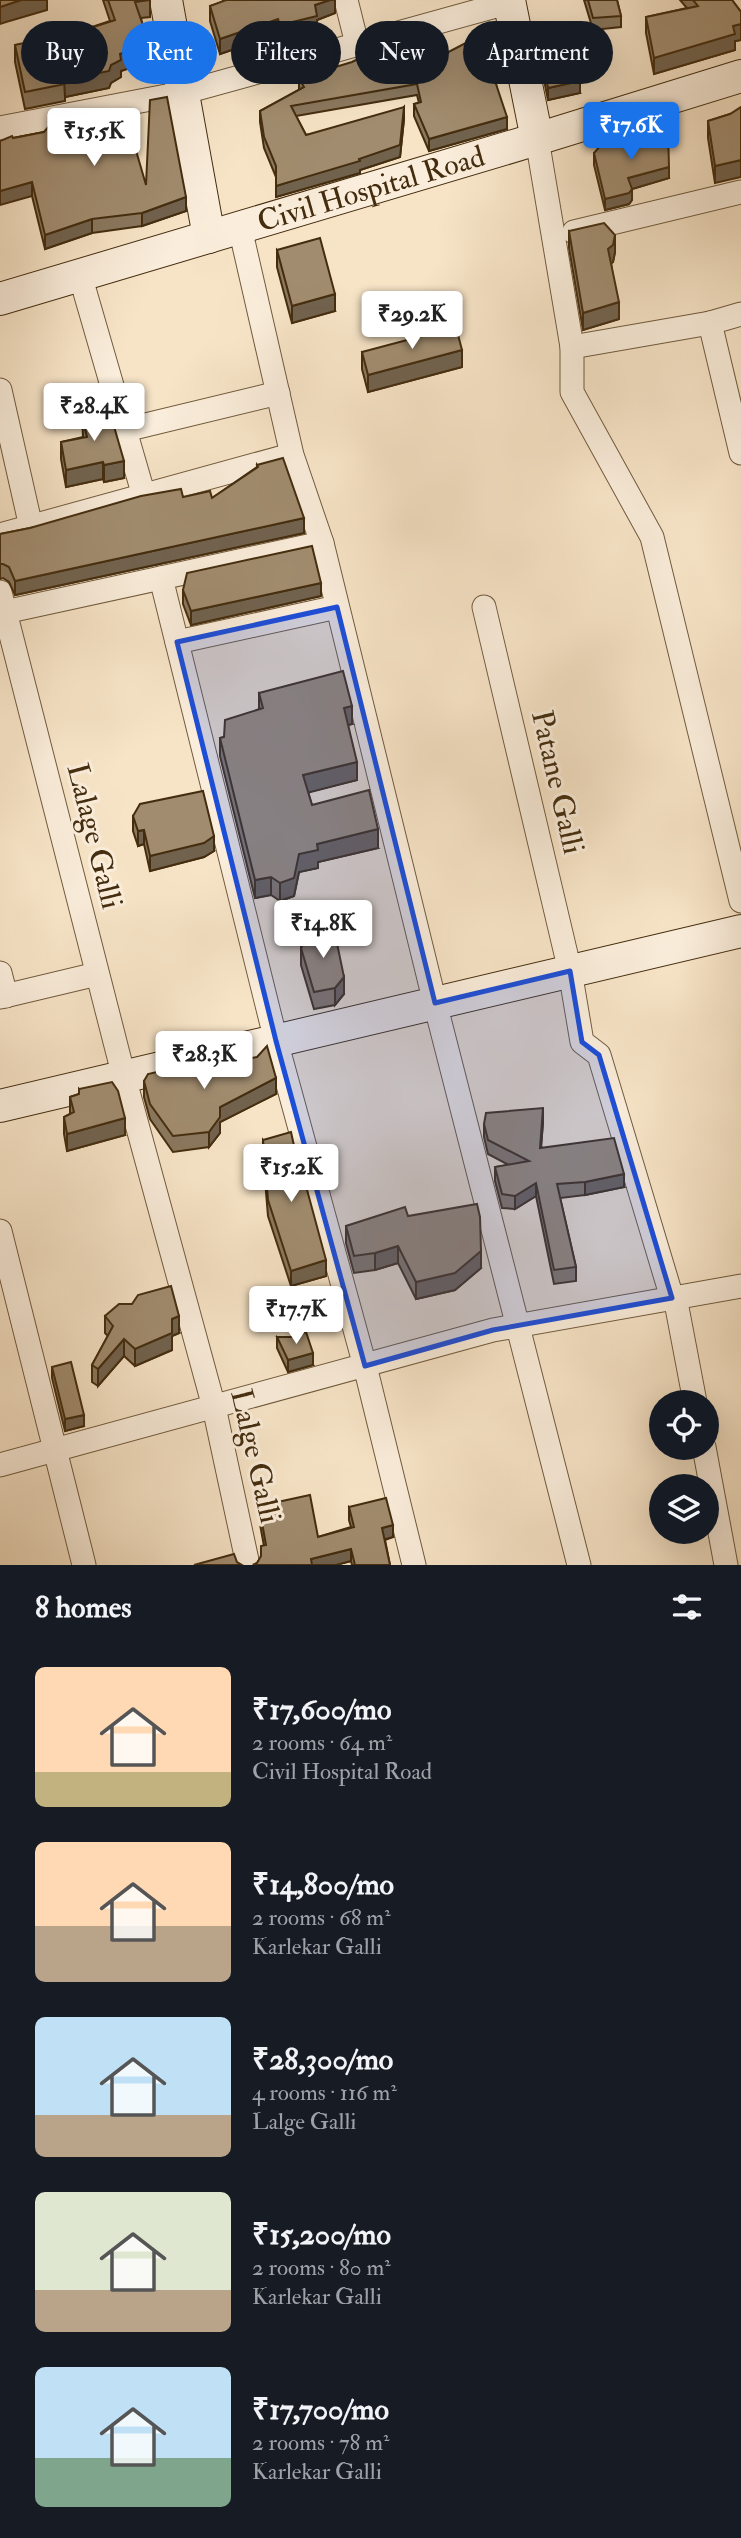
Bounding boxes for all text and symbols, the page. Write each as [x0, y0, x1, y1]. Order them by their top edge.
chip: Buy [21, 21, 108, 84]
chip: Rent [122, 21, 217, 84]
chip: Filters [231, 21, 341, 84]
chip: New [355, 21, 449, 84]
chip: Apartment [463, 21, 613, 84]
pin: ₹17.6K [574, 102, 688, 162]
pin: ₹15.5K [37, 108, 151, 168]
text: ₹17.6K [599, 110, 663, 139]
text: ₹15.5K [63, 116, 125, 145]
street label: Civil Hospital Road [253, 138, 489, 240]
pin: ₹29.2K [355, 292, 469, 351]
text: ₹29.2K [378, 299, 446, 328]
pin: ₹28.4K [37, 384, 151, 443]
text: ₹28.4K [60, 391, 128, 420]
street label: Patane Galli [523, 707, 592, 858]
street label: Lalage Galli [59, 760, 130, 913]
pin: ₹14.8K [266, 900, 380, 960]
text: ₹14.8K [290, 908, 356, 937]
pin: ₹28.3K [147, 1032, 261, 1091]
text: ₹28.3K [172, 1039, 236, 1068]
pin: ₹15.2K [234, 1144, 348, 1204]
text: ₹15.2K [259, 1152, 323, 1181]
pin: ₹17.7K [239, 1286, 353, 1346]
text: ₹17.7K [265, 1294, 327, 1323]
street label: Lalge Galli [222, 1386, 289, 1527]
map controls [649, 1390, 719, 1544]
button: locate [649, 1390, 719, 1460]
button: layers [649, 1474, 719, 1544]
icon: filters [668, 1588, 706, 1626]
text: 8 homes [35, 1589, 132, 1626]
text: ₹17,600/mo [252, 1691, 391, 1728]
icon: home [91, 1695, 175, 1779]
text: 2 rooms · 64 m² [252, 1728, 392, 1757]
text: Civil Hospital Road [252, 1757, 432, 1786]
text: ₹14,800/mo [252, 1866, 394, 1903]
icon: home [91, 1870, 175, 1954]
text: 2 rooms · 68 m² [252, 1903, 391, 1932]
text: Karlekar Galli [252, 1932, 382, 1961]
text: ₹28,300/mo [252, 2041, 393, 2078]
icon: home [91, 2045, 175, 2129]
text: 4 rooms · 116 m² [252, 2078, 397, 2107]
text: Lalge Galli [252, 2107, 357, 2136]
text: ₹15,200/mo [252, 2216, 391, 2253]
icon: home [91, 2220, 175, 2304]
text: 2 rooms · 80 m² [252, 2253, 391, 2282]
text: Karlekar Galli [252, 2282, 382, 2311]
text: ₹17,700/mo [252, 2391, 389, 2428]
icon: home [91, 2395, 175, 2479]
text: 2 rooms · 78 m² [252, 2428, 390, 2457]
text: Karlekar Galli [252, 2457, 382, 2486]

